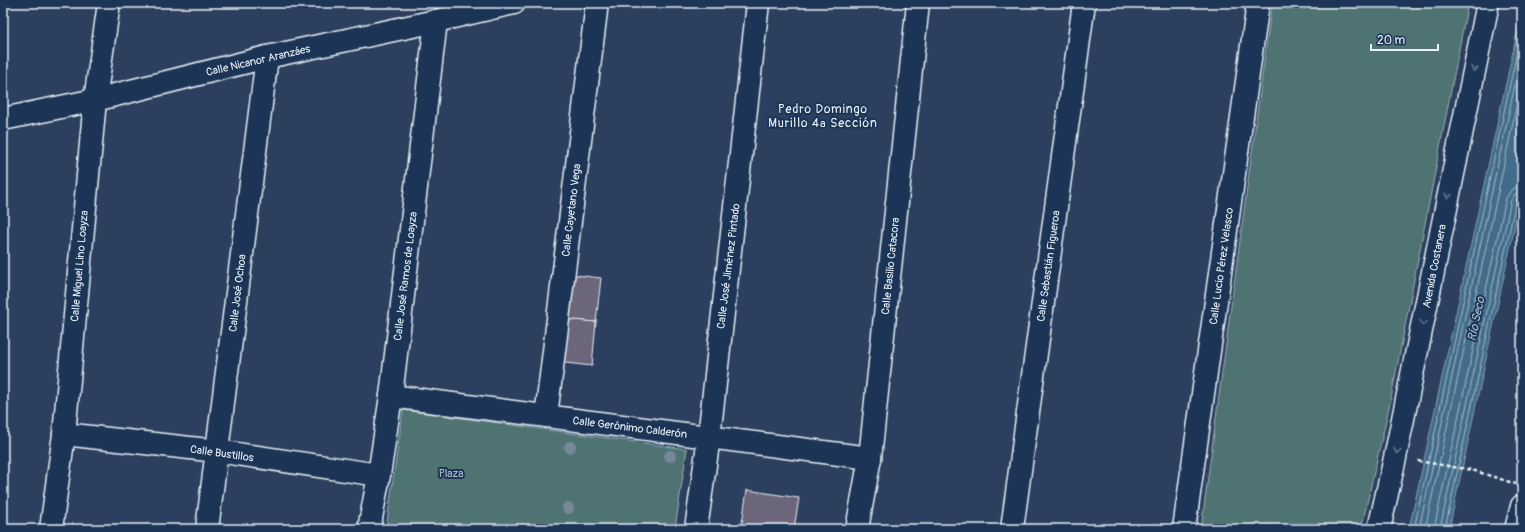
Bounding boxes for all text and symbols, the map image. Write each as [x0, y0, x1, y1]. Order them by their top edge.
scale bar [1371, 26, 1438, 52]
text: 20 m [1377, 33, 1406, 48]
street label: Calle Nicanor Aranzáes [205, 42, 312, 79]
one-way arrow [1471, 66, 1479, 72]
district label: Pedro Domingo Murillo 4ª Sección [768, 102, 878, 131]
street label: Calle Cayetano Vega [559, 163, 584, 257]
one-way arrow [1445, 193, 1453, 199]
street label: Calle José Jiménez Pintado [714, 203, 743, 330]
street label: Calle Lucio Pérez Velasco [1207, 207, 1236, 325]
street label: Calle Miguel Lino Loayza [68, 210, 91, 322]
street label: Calle Sebastián Figueroa [1034, 210, 1063, 323]
street label: Calle José Ramos de Loayza [391, 211, 420, 341]
street label: Calle Basilio Catacora [879, 217, 902, 315]
street label: Avenida Costanera [1420, 223, 1449, 309]
street label: Calle José Ochoa [226, 254, 249, 333]
water label: Río Seco [1464, 294, 1489, 343]
one-way arrow [1419, 320, 1427, 327]
street label: Calle Gerónimo Calderón [572, 414, 688, 441]
street label: Calle Bustillos [189, 443, 255, 464]
one-way arrow [1393, 448, 1401, 454]
park label: Plaza [439, 467, 463, 480]

